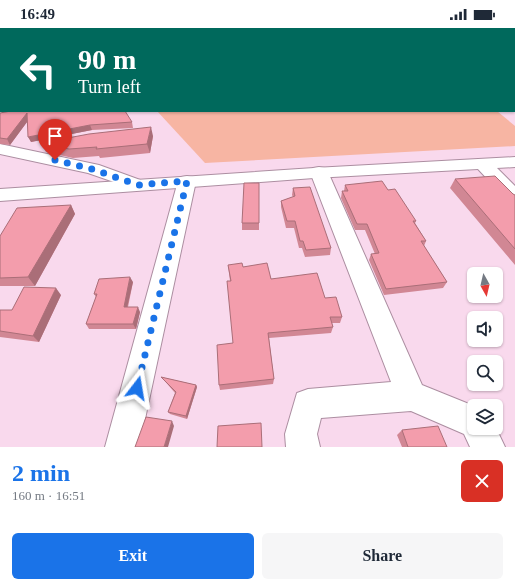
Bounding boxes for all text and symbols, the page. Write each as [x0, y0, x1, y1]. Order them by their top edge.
text: 16:49 [20, 6, 55, 22]
icon: left [12, 44, 64, 96]
text: 90 m [78, 44, 136, 75]
text: Turn left [78, 77, 141, 97]
pin [38, 119, 72, 160]
icon: arrive [44, 125, 66, 147]
north arrow [467, 267, 503, 303]
map controls [467, 267, 503, 435]
button: sound [467, 311, 503, 347]
button: search [467, 355, 503, 391]
position arrow [116, 367, 158, 409]
button: layers [467, 399, 503, 435]
text: 2 min [12, 460, 70, 486]
button: close [461, 460, 503, 502]
text: 160 m · 16:51 [12, 488, 85, 503]
button: Exit [12, 533, 254, 579]
button: Share [262, 533, 503, 579]

